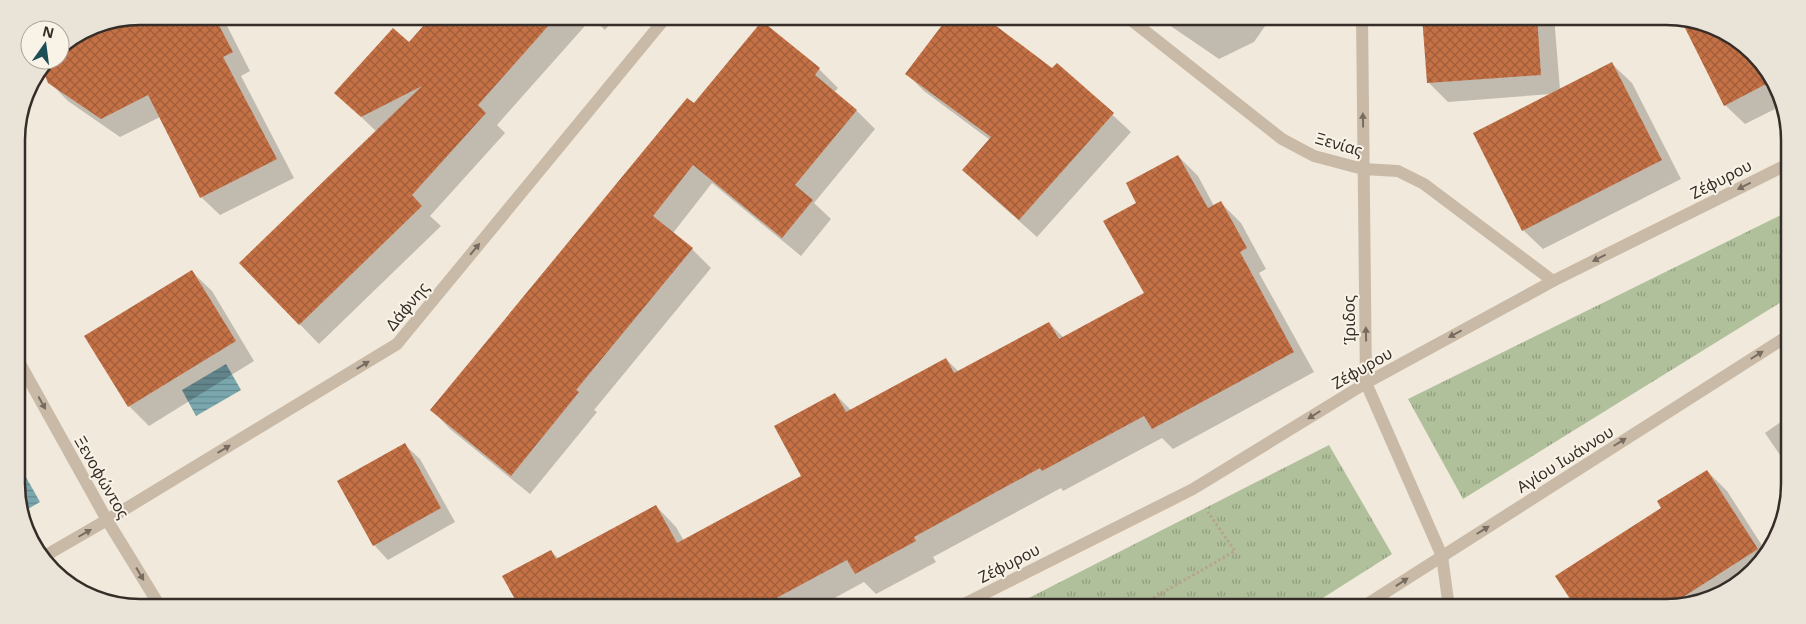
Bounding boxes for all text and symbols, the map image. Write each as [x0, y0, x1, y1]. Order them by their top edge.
north arrow [20, 20, 70, 70]
text: N [40, 21, 56, 42]
one-way arrow [1359, 112, 1367, 128]
street label: Ξενίας [1313, 127, 1365, 161]
street label: Ζέφυρου [1686, 154, 1756, 204]
one-way arrow [1737, 182, 1752, 190]
one-way arrow [469, 244, 481, 256]
one-way arrow [1592, 254, 1606, 262]
street label: Δάφνης [380, 277, 434, 335]
street label: Ίριδος [1338, 295, 1360, 345]
one-way arrow [1362, 326, 1370, 342]
one-way arrow [1448, 330, 1463, 338]
street label: Ζέφυρου [1328, 342, 1396, 394]
one-way arrow [1751, 350, 1764, 360]
one-way arrow [357, 360, 370, 369]
one-way arrow [37, 396, 46, 409]
one-way arrow [1308, 410, 1321, 419]
street label: Αγίου Ιωάννου [1512, 420, 1618, 498]
street label: Ξενοφώντος [69, 431, 135, 523]
one-way arrow [1614, 438, 1627, 447]
one-way arrow [218, 445, 231, 454]
one-way arrow [1477, 525, 1490, 534]
one-way arrow [78, 529, 92, 538]
street label: Ζέφυρου [974, 538, 1044, 588]
one-way arrow [136, 567, 145, 580]
one-way arrow [1395, 577, 1408, 586]

